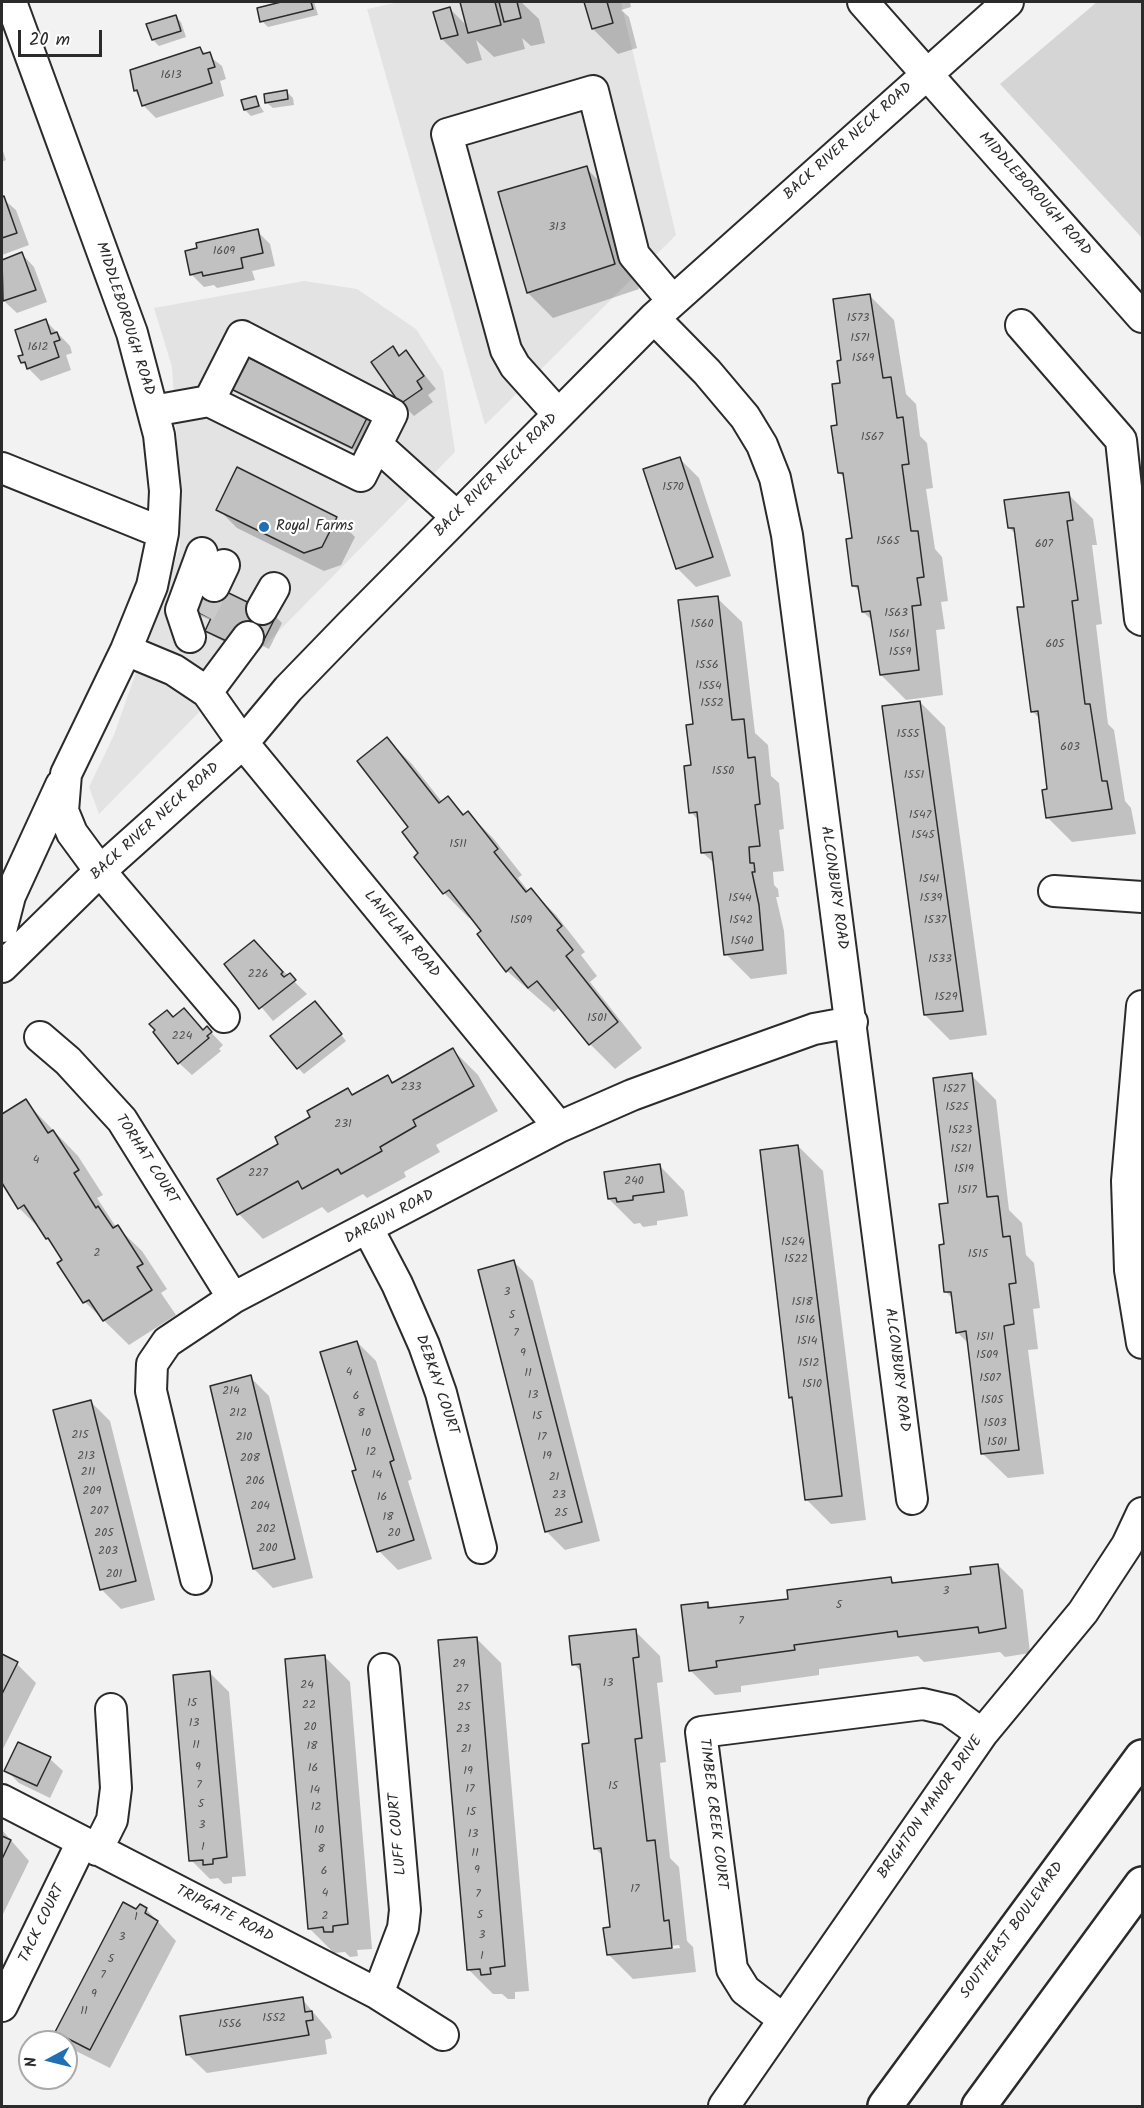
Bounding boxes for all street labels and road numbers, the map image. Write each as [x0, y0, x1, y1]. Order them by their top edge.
street label: BACK RIVER NECK ROAD [781, 79, 917, 205]
street label: MIDDLEBOROUGH ROAD [974, 129, 1094, 261]
street label: MIDDLEBOROUGH ROAD [91, 240, 157, 398]
street label: BACK RIVER NECK ROAD [432, 411, 562, 541]
street label: BACK RIVER NECK ROAD [88, 759, 224, 885]
street label: ALCONBURY ROAD [815, 825, 851, 951]
street label: LANFLAIR ROAD [359, 888, 443, 982]
street label: TORHAT COURT [110, 1112, 182, 1208]
street label: DARGUN ROAD [342, 1187, 438, 1249]
street label: ALCONBURY ROAD [879, 1307, 913, 1433]
street label: DEBKAY COURT [410, 1333, 462, 1437]
street label: BRIGHTON MANOR DRIVE [875, 1733, 987, 1883]
street label: TIMBER CREEK COURT [694, 1738, 730, 1890]
street label: LUFF COURT [386, 1792, 412, 1876]
street label: SOUTHEAST BOULEVARD [957, 1859, 1069, 2003]
street label: TACK COURT [16, 1882, 70, 1966]
street label: TRIPGATE ROAD [172, 1883, 276, 1947]

